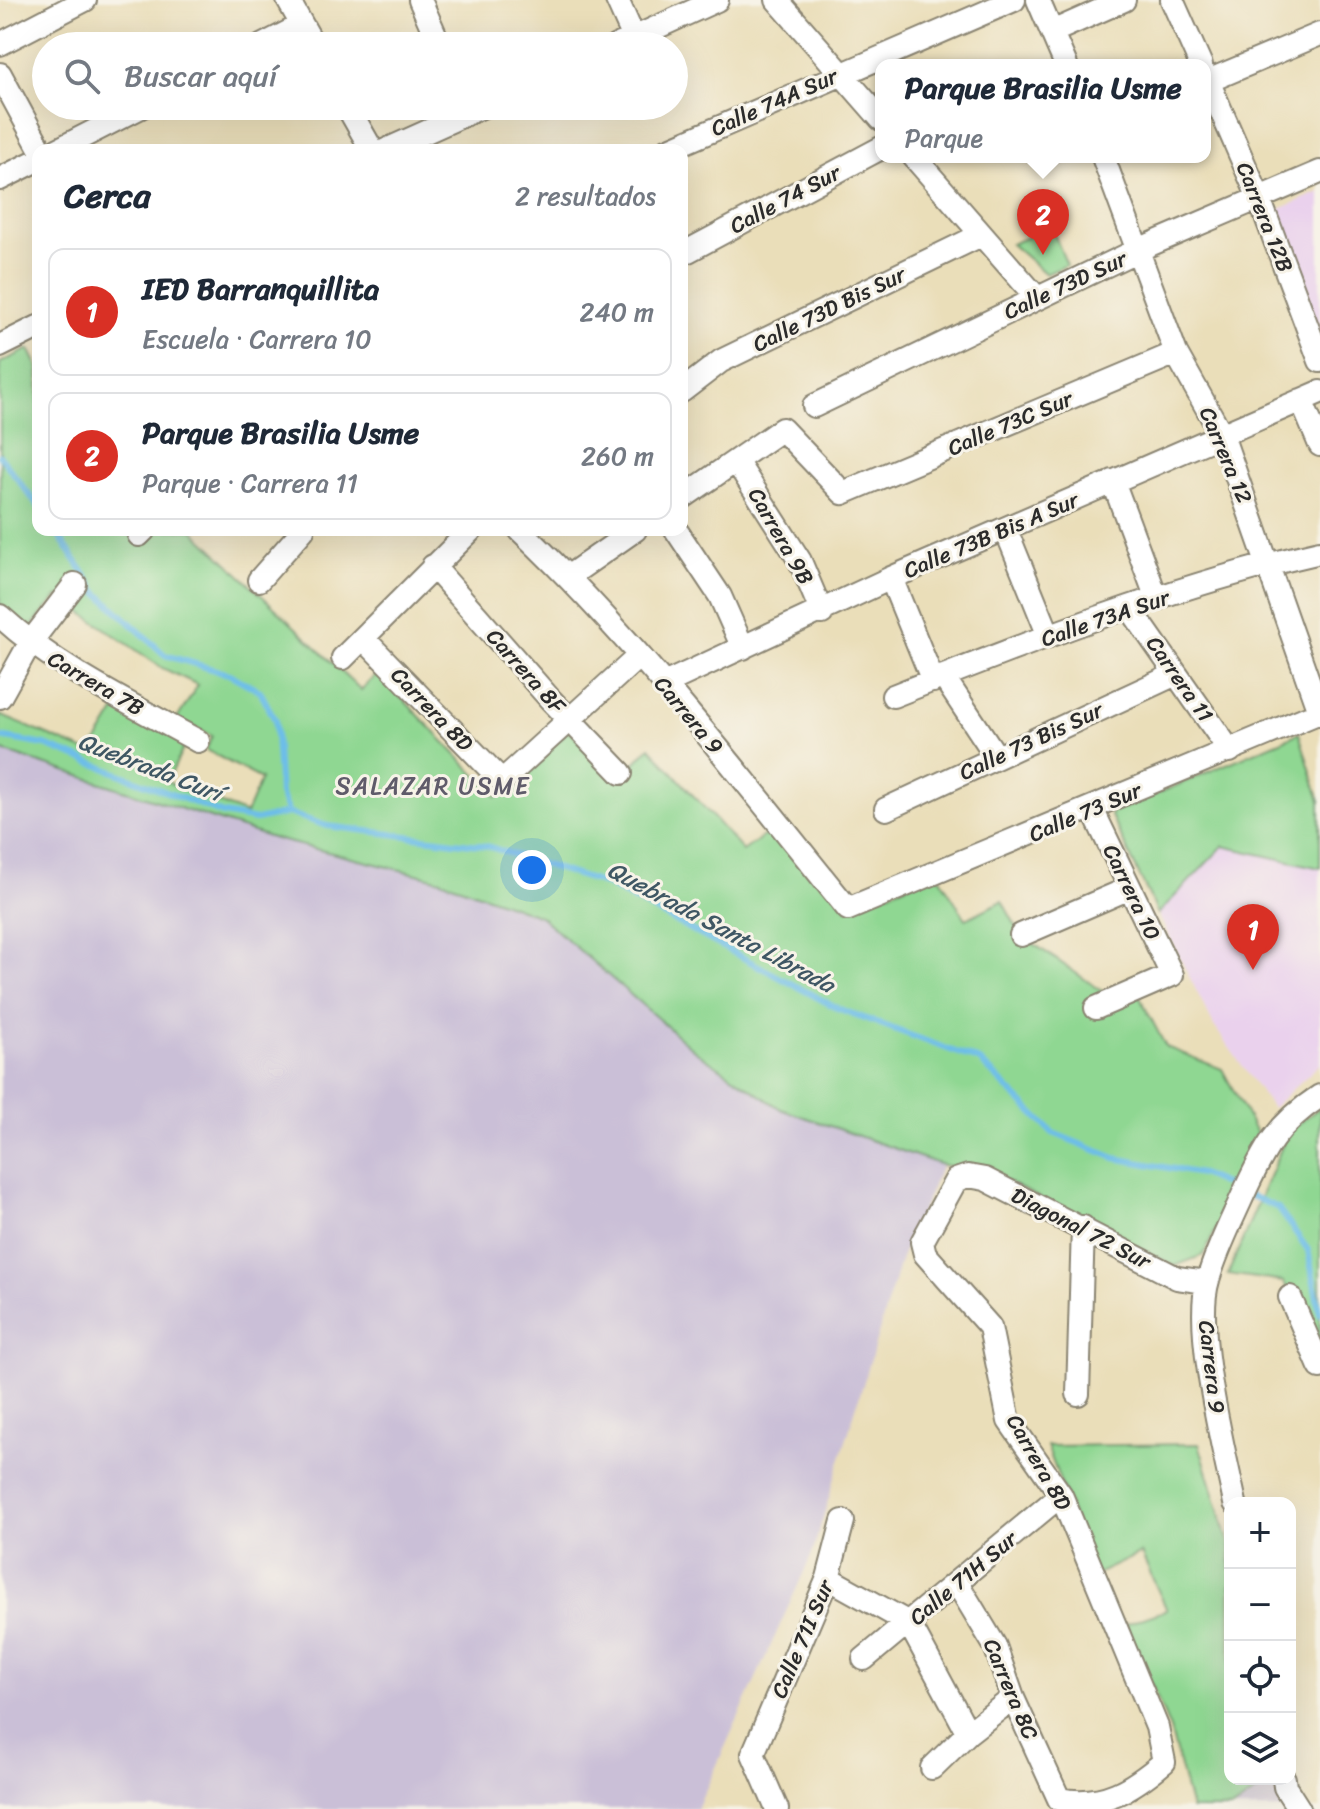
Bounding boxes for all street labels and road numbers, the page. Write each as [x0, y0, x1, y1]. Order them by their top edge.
street label: Calle 74A Sur [704, 56, 846, 147]
street label: Calle 74 Sur [722, 152, 849, 245]
street label: Carrera 12B [1225, 156, 1305, 278]
street label: Calle 73D Sur [997, 238, 1135, 331]
street label: Calle 73D Bis Sur [746, 254, 914, 363]
street label: Calle 73C Sur [941, 378, 1081, 467]
street label: Carrera 12 [1188, 400, 1264, 510]
street label: Carrera 9B [737, 480, 825, 592]
street label: Calle 73B Bis A Sur [897, 480, 1087, 590]
street label: Calle 73A Sur [1035, 577, 1176, 658]
street label: Carrera 8F [476, 619, 576, 724]
street label: Carrera 11 [1136, 627, 1224, 731]
street label: Carrera 7B [40, 640, 152, 727]
street label: Carrera 8D [381, 657, 484, 761]
street label: Carrera 9 [644, 667, 734, 763]
street label: Calle 73 Bis Sur [952, 690, 1111, 791]
street label: Calle 73 Sur [1022, 770, 1149, 853]
street label: Carrera 10 [1092, 837, 1172, 947]
street label: Diagonal 72 Sur [1004, 1176, 1160, 1281]
street label: Carrera 9 [1187, 1318, 1237, 1416]
street label: Carrera 8D [996, 1406, 1083, 1519]
street label: Calle 71H Sur [900, 1519, 1028, 1635]
street label: Calle 71I Sur [760, 1572, 845, 1704]
street label: Carrera 8C [972, 1632, 1050, 1746]

